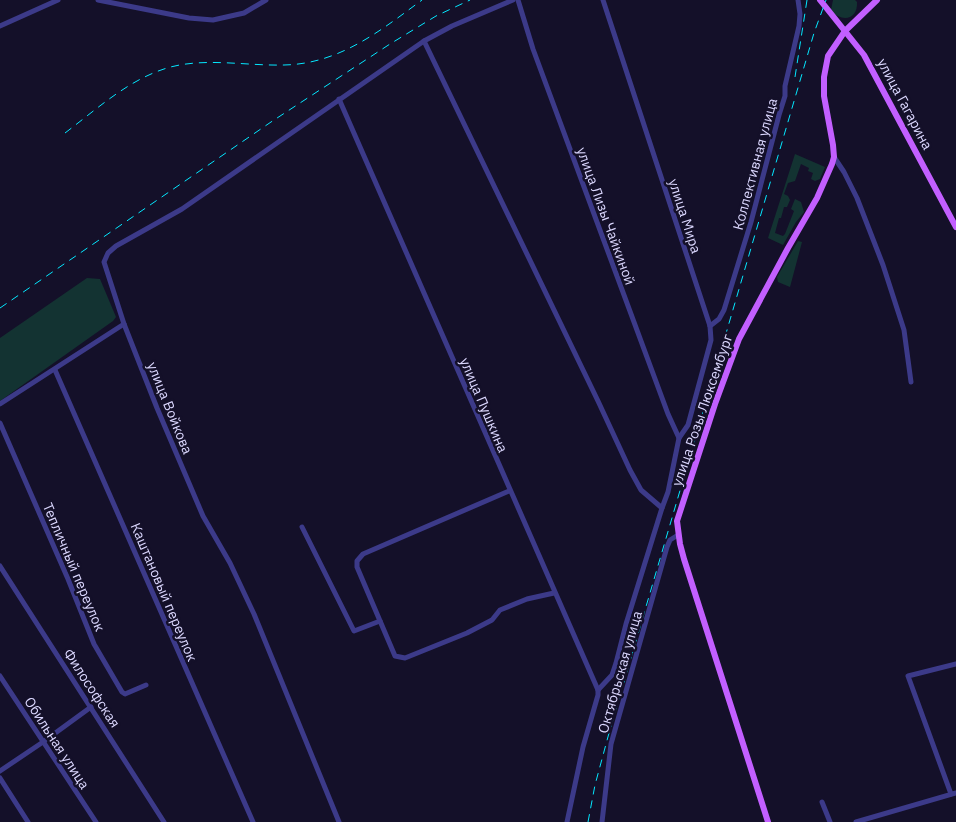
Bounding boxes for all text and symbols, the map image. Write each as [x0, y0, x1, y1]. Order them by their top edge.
street label: улица Гагарина [873, 55, 937, 153]
street label: Коллективная улица [729, 96, 781, 232]
street label: улица Лизы Чайкиной [573, 145, 639, 287]
street label: улица Мира [664, 176, 706, 256]
street label: улица Розы Люксембург [667, 331, 737, 489]
street label: улица Пушкина [456, 355, 512, 456]
street label: улица Войкова [143, 359, 197, 457]
street label: Тепличный переулок [39, 500, 109, 634]
street label: Каштановый переулок [127, 520, 202, 664]
street label: Октябрьская улица [594, 608, 646, 735]
street label: Философская [60, 645, 124, 731]
street label: Обильная улица [20, 693, 94, 793]

